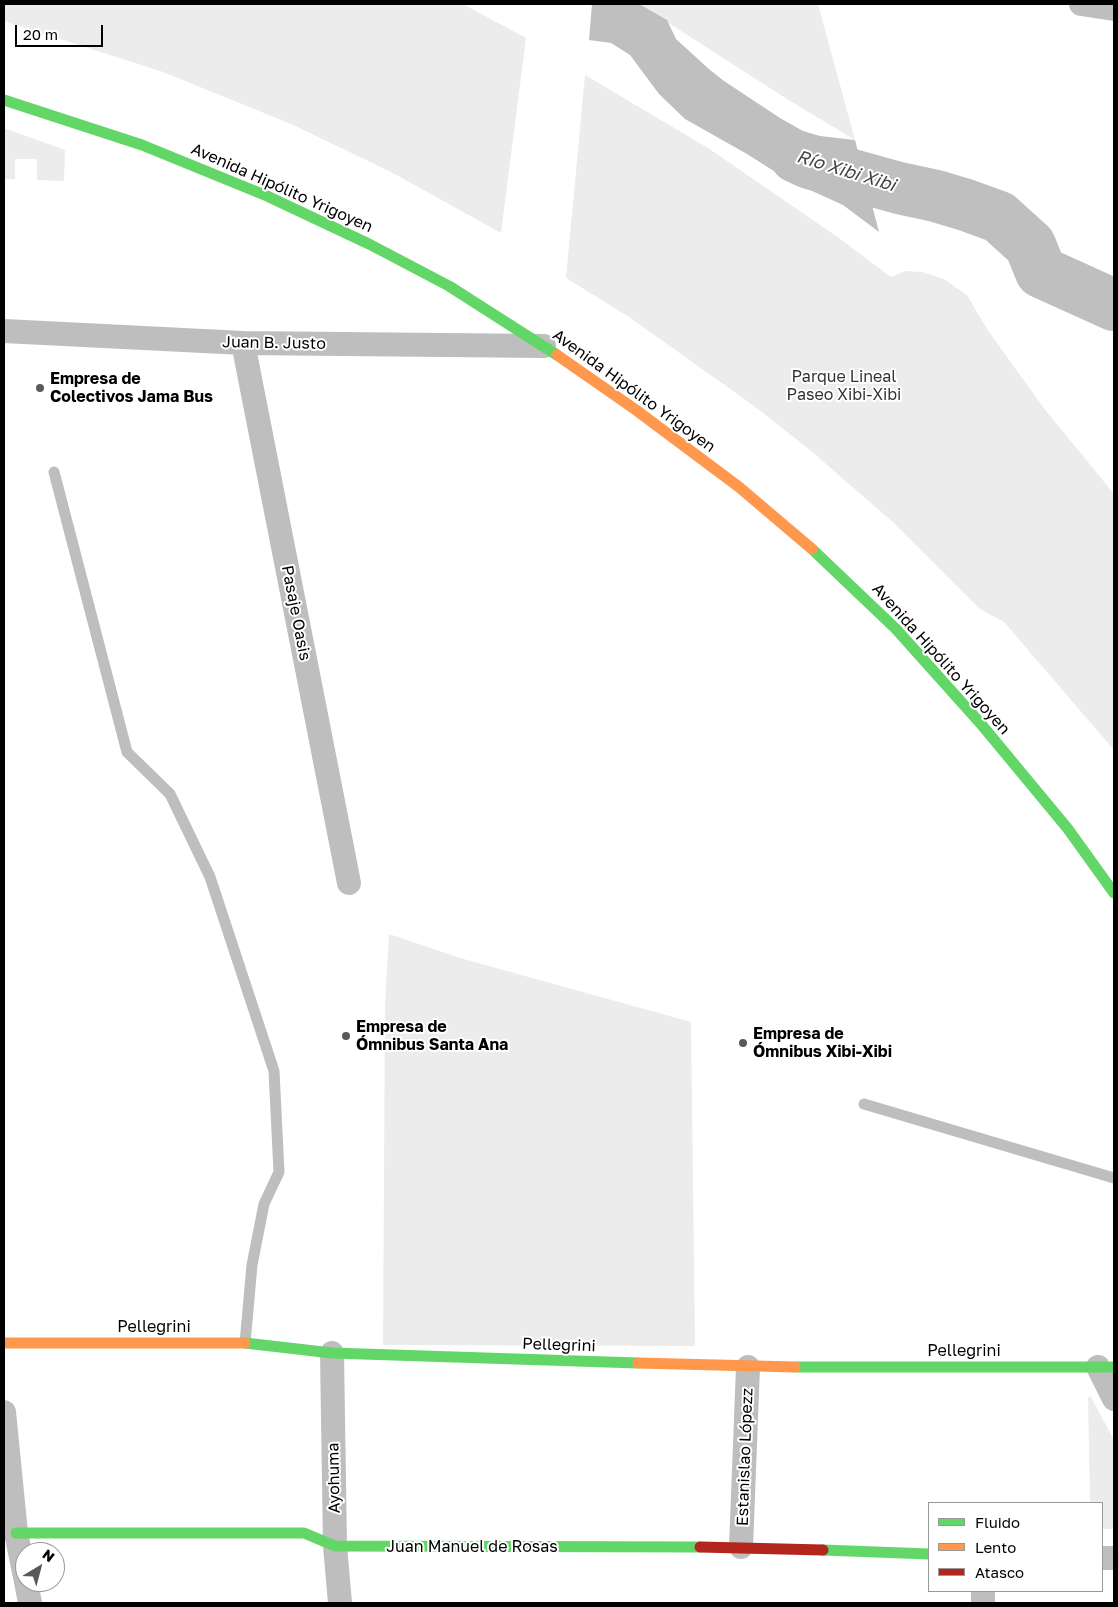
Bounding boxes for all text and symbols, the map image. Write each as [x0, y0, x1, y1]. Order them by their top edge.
scale bar [18, 15, 105, 47]
text: 20 m [23, 25, 58, 43]
street label: Avenida Hipólito Yrigoyen [188, 139, 376, 237]
water label: Río Xibi Xibi [794, 146, 898, 196]
street label: Avenida Hipólito Yrigoyen [549, 325, 719, 457]
street label: Juan B. Justo [222, 332, 326, 354]
park label: Parque Lineal Paseo Xibi-Xibi [787, 367, 901, 405]
place label: Empresa de Colectivos Jama Bus [50, 369, 213, 407]
marker: Empresa de Colectivos Jama Bus [34, 382, 46, 394]
street label: Pasaje Oasis [277, 564, 315, 662]
street label: Avenida Hipólito Yrigoyen [868, 579, 1014, 739]
place label: Empresa de Ómnibus Santa Ana [356, 1017, 508, 1055]
place label: Empresa de Ómnibus Xibi-Xibi [753, 1024, 892, 1062]
marker: Empresa de Ómnibus Santa Ana [340, 1030, 352, 1042]
marker: Empresa de Ómnibus Xibi-Xibi [737, 1037, 749, 1049]
street label: Pellegrini [117, 1317, 191, 1337]
street label: Pellegrini [522, 1334, 596, 1356]
street label: Pellegrini [927, 1341, 1001, 1361]
street label: Estanislao Lópezz [733, 1388, 757, 1526]
street label: Ayohuma [324, 1442, 344, 1514]
legend [928, 1502, 1103, 1592]
text: Fluido [975, 1513, 1020, 1531]
street label: Juan Manuel de Rosas [386, 1537, 558, 1557]
text: Lento [975, 1538, 1016, 1556]
north arrow [15, 1542, 65, 1592]
text: N [39, 1545, 58, 1565]
text: Atasco [975, 1563, 1024, 1581]

